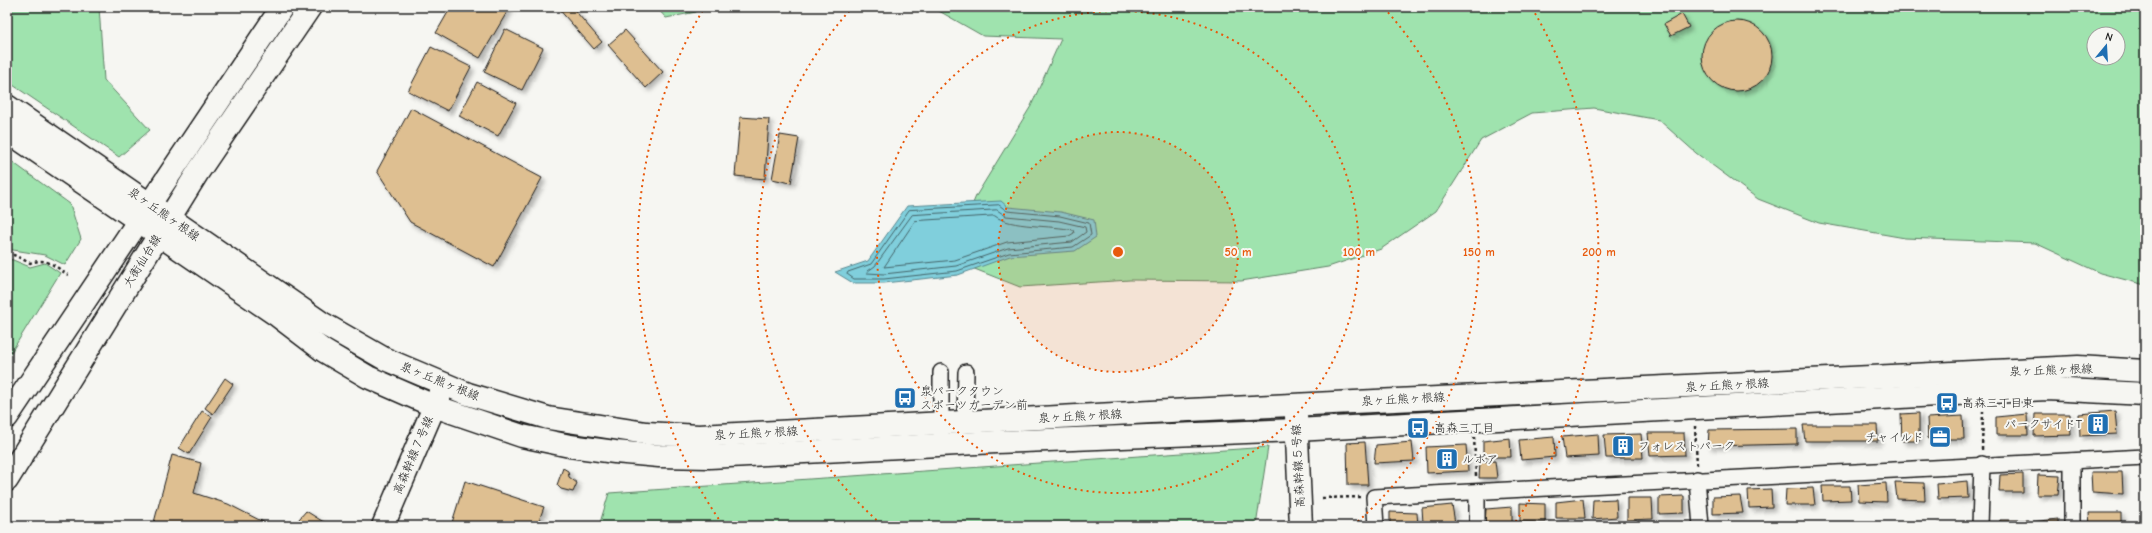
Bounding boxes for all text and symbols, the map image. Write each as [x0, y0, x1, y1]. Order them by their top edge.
north arrow [2086, 26, 2126, 66]
text: N [2104, 30, 2114, 44]
street label: 泉ヶ丘熊ヶ根線 [126, 184, 202, 244]
street label: 大衡仙台線 [120, 232, 164, 290]
centre of rings [1111, 245, 1125, 259]
text: 50 m [1224, 245, 1252, 259]
text: 100 m [1343, 245, 1375, 259]
text: 150 m [1463, 245, 1495, 259]
text: 200 m [1582, 245, 1616, 259]
street label: 泉ヶ丘熊ヶ根線 [398, 359, 482, 403]
street label: 泉ヶ丘熊ヶ根線 [2009, 362, 2093, 378]
street label: 泉ヶ丘熊ヶ根線 [1685, 376, 1769, 394]
place label: 泉パークタウン スポーツガーデン前 [920, 384, 1028, 412]
bus stop icon: 泉パークタウン スポーツガーデン前 [892, 385, 918, 411]
street label: 泉ヶ丘熊ヶ根線 [1361, 390, 1445, 408]
bus stop icon: 高森三丁目東 [1934, 390, 1960, 416]
place label: 高森三丁目東 [1962, 396, 2034, 410]
street label: 泉ヶ丘熊ヶ根線 [1038, 407, 1122, 425]
building icon: パークサイドT [2085, 411, 2111, 437]
street label: 高森幹線７号線 [390, 414, 436, 496]
bus stop icon: 高森三丁目 [1405, 415, 1431, 441]
place label: パークサイドT [2004, 417, 2083, 431]
place label: 高森三丁目 [1434, 421, 1494, 435]
street label: 泉ヶ丘熊ヶ根線 [714, 424, 798, 442]
street label: 高森幹線５号線 [1289, 424, 1307, 508]
office icon: チャイルド [1927, 424, 1953, 450]
place label: チャイルド [1865, 430, 1924, 444]
building icon: フォレストパーク [1610, 433, 1636, 459]
place label: フォレストパーク [1638, 439, 1735, 453]
building icon: ルボア [1434, 446, 1460, 472]
place label: ルボア [1462, 452, 1498, 466]

